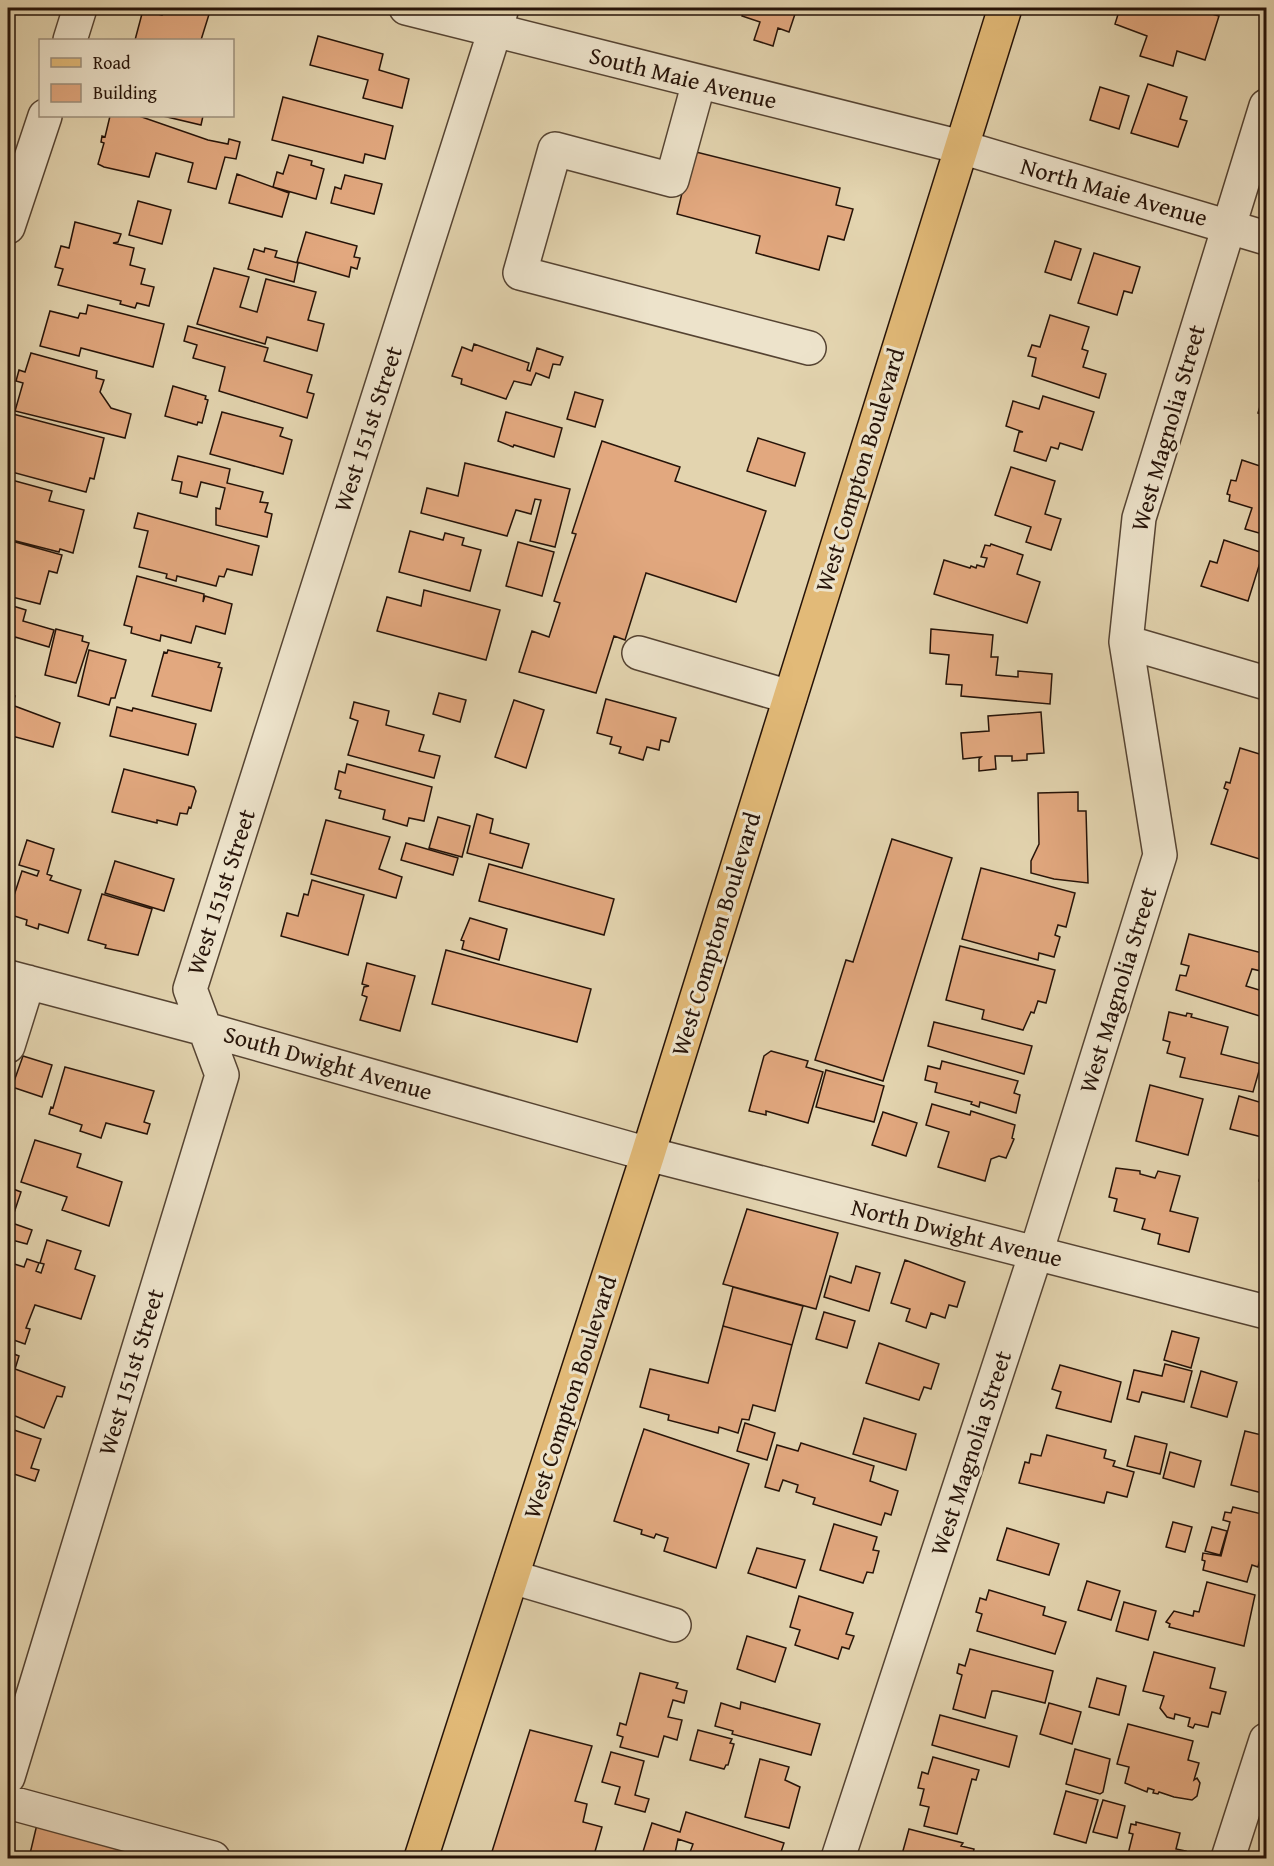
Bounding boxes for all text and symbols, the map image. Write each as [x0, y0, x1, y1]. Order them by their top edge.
street label: South Maie Avenue [586, 37, 781, 118]
legend [39, 39, 234, 117]
text: Road [93, 49, 131, 76]
text: Building [93, 79, 157, 106]
street label: North Maie Avenue [1016, 148, 1212, 235]
street label: West Magnolia Street [1121, 320, 1214, 535]
street label: West 151st Street [324, 341, 411, 516]
street label: West Compton Boulevard [806, 343, 913, 596]
street label: West 151st Street [177, 804, 264, 979]
street label: West Compton Boulevard [662, 807, 769, 1060]
street label: West Magnolia Street [1070, 882, 1166, 1097]
street label: South Dwight Avenue [220, 1016, 437, 1109]
street label: North Dwight Avenue [848, 1189, 1066, 1276]
street label: West Compton Boulevard [514, 1271, 625, 1523]
street label: West 151st Street [89, 1284, 173, 1460]
street label: West Magnolia Street [921, 1345, 1020, 1560]

